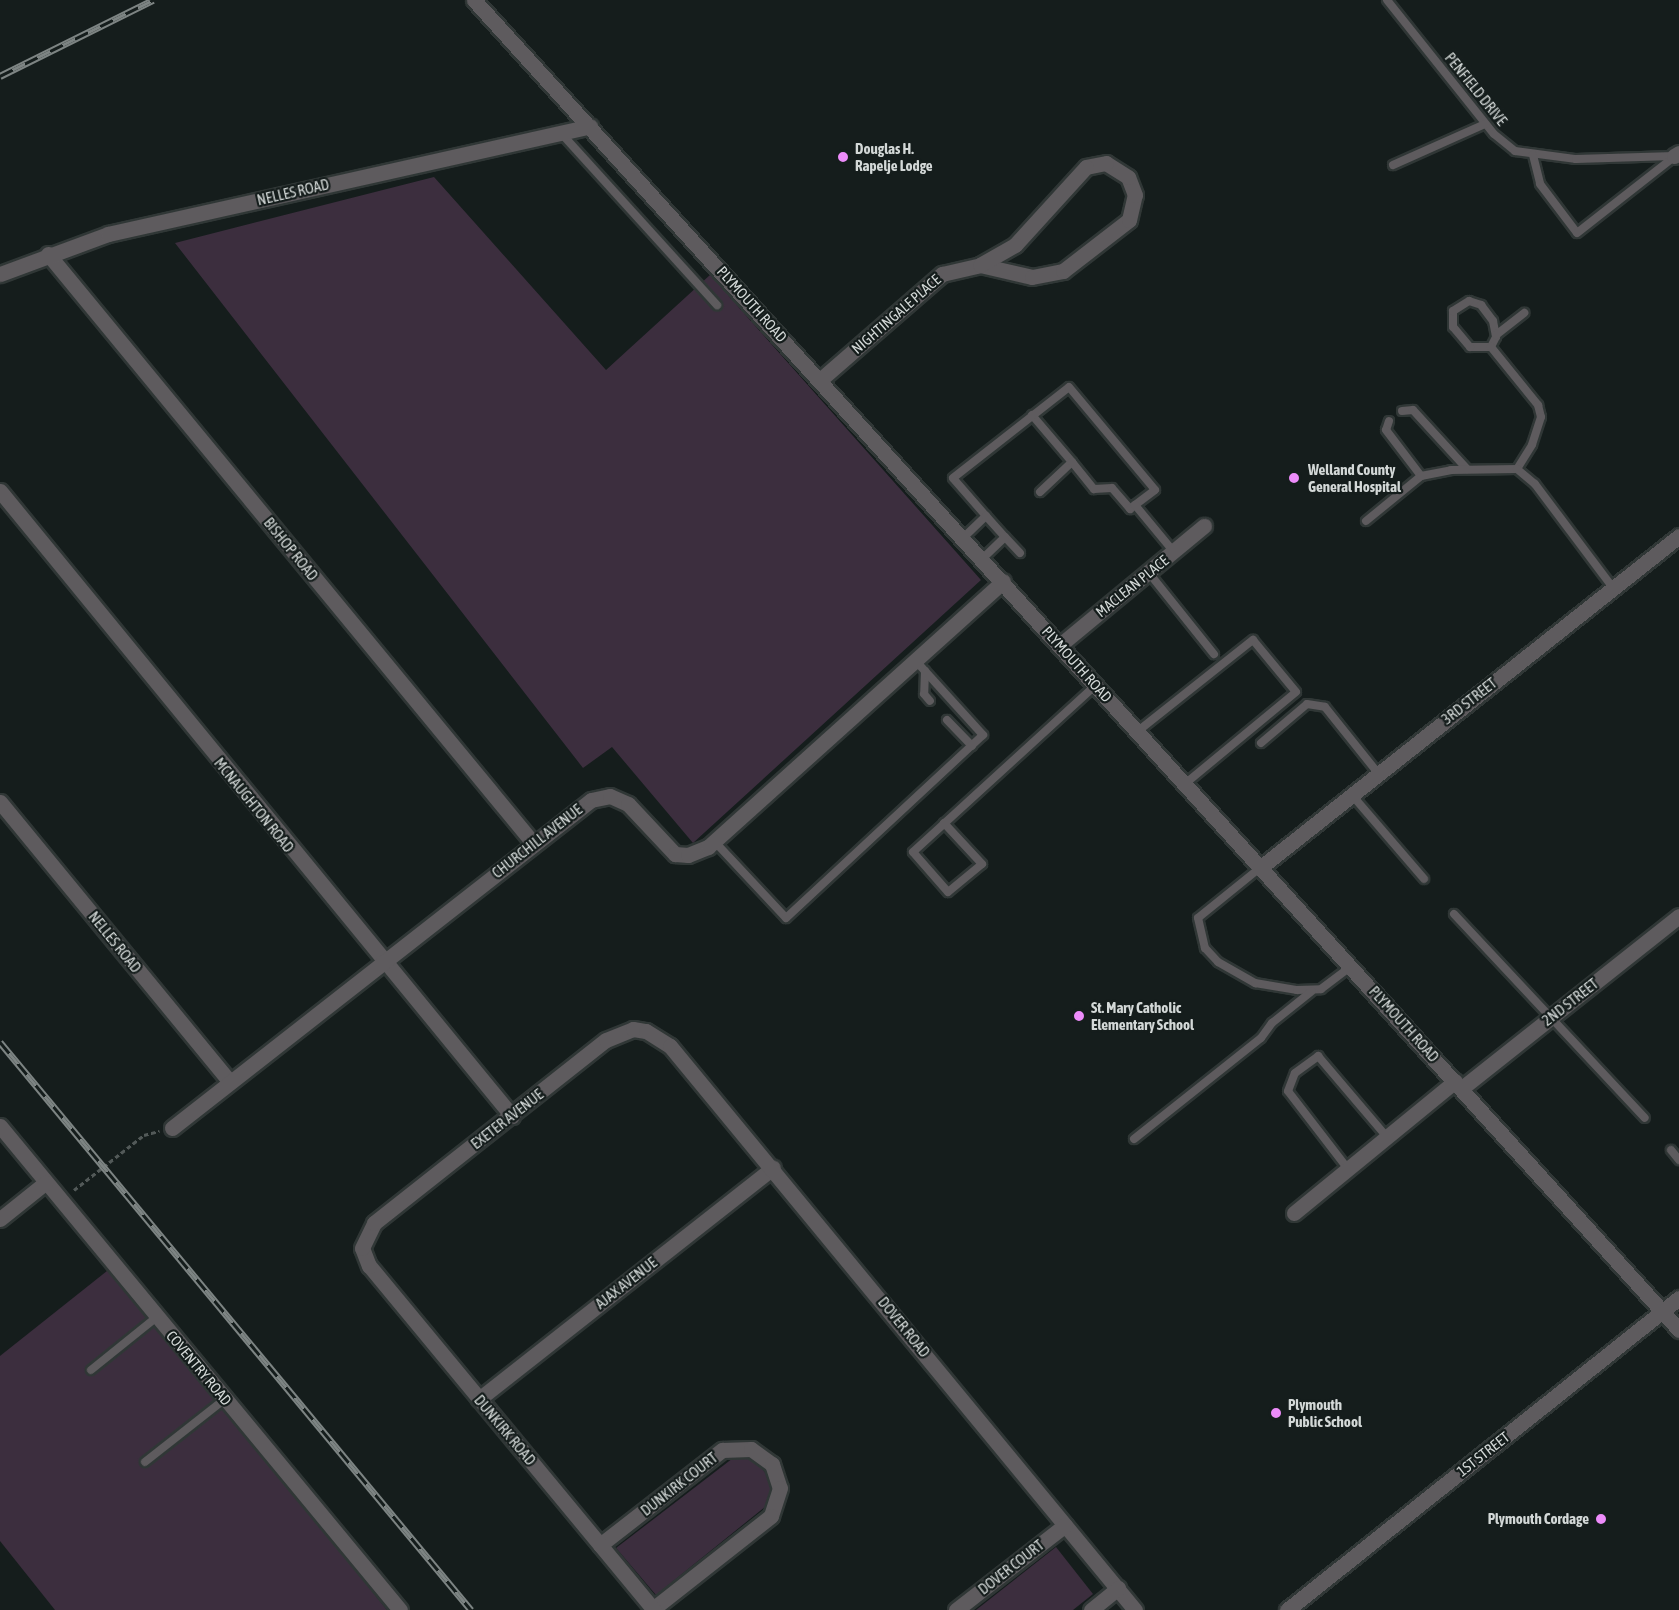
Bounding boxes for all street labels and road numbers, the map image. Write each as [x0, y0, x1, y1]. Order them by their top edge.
street label: PENFIELD DRIVE [1441, 49, 1511, 129]
street label: NELLES ROAD [255, 175, 331, 209]
street label: PLYMOUTH ROAD [713, 262, 791, 346]
street label: NIGHTINGALE PLACE [848, 271, 944, 357]
street label: BISHOP ROAD [260, 514, 322, 584]
street label: MACLEAN PLACE [1092, 551, 1172, 621]
street label: PLYMOUTH ROAD [1038, 622, 1116, 706]
street label: 3RD STREET [1438, 674, 1500, 728]
street label: MCNAUGHTON ROAD [210, 754, 298, 856]
street label: CHURCHILL AVENUE [488, 800, 586, 882]
street label: NELLES ROAD [85, 908, 145, 976]
street label: 2ND STREET [1538, 975, 1602, 1029]
street label: PLYMOUTH ROAD [1365, 982, 1443, 1066]
street label: EXETER AVENUE [467, 1085, 547, 1153]
street label: AJAX AVENUE [592, 1253, 660, 1313]
street label: DOVER ROAD [874, 1293, 934, 1361]
street label: COVENTRY ROAD [162, 1327, 236, 1409]
street label: DUNKIRK ROAD [470, 1391, 540, 1469]
street label: 1ST STREET [1453, 1428, 1513, 1480]
street label: DUNKIRK COURT [637, 1448, 721, 1520]
street label: DOVER COURT [975, 1536, 1047, 1598]

